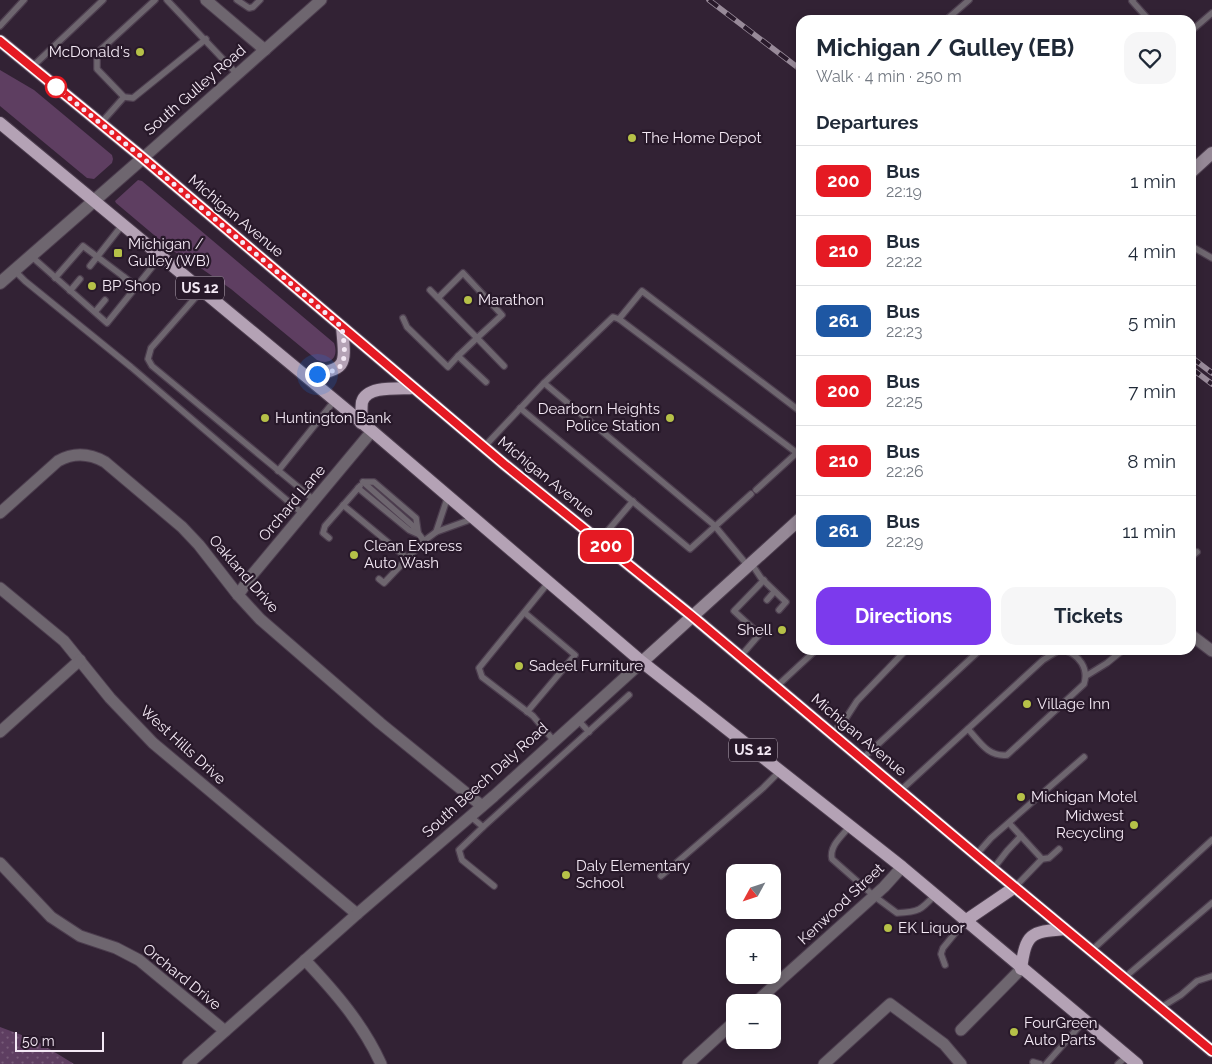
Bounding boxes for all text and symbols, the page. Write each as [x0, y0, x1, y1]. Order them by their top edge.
button: heart [1124, 32, 1176, 84]
text: Michigan / Gulley (EB) [816, 33, 1074, 62]
street label: South Gulley Road [141, 41, 249, 139]
place label: McDonald's [49, 43, 130, 61]
marker: McDonald's [134, 46, 146, 58]
text: Walk · 4 min · 250 m [816, 67, 962, 86]
unlabelled marker [45, 76, 67, 98]
text: Departures [816, 111, 918, 133]
place label: The Home Depot [642, 129, 761, 147]
marker: The Home Depot [626, 132, 638, 144]
text: Bus [886, 160, 920, 182]
text: 200 [827, 170, 860, 191]
text: 1 min [1130, 170, 1176, 192]
street label: Michigan Avenue [185, 171, 287, 261]
text: 22:19 [886, 182, 922, 201]
text: Bus [886, 230, 920, 252]
place label: Michigan / Gulley (WB) [128, 235, 210, 270]
text: 210 [828, 240, 859, 261]
text: 4 min [1128, 240, 1176, 262]
marker: Michigan / Gulley (WB) [112, 247, 124, 259]
text: 22:22 [886, 252, 922, 271]
road number: US 12 [176, 276, 224, 300]
place label: BP Shop [102, 277, 161, 295]
marker: BP Shop [86, 280, 98, 292]
place label: Marathon [478, 291, 544, 309]
marker: Marathon [462, 294, 474, 306]
text: Bus [886, 300, 920, 322]
text: 261 [829, 310, 858, 331]
text: 5 min [1128, 310, 1176, 332]
text: 22:23 [886, 322, 923, 341]
your location [305, 362, 330, 387]
text: Bus [886, 370, 920, 392]
text: 200 [827, 380, 860, 401]
text: 7 min [1128, 380, 1176, 402]
text: 22:25 [886, 392, 923, 411]
place label: Dearborn Heights Police Station [538, 400, 660, 435]
place label: Huntington Bank [275, 409, 391, 427]
marker: Huntington Bank [259, 412, 271, 424]
marker: Dearborn Heights Police Station [664, 412, 676, 424]
street label: Michigan Avenue [494, 433, 598, 522]
text: Bus [886, 440, 920, 462]
text: 210 [828, 450, 859, 471]
text: 8 min [1127, 450, 1176, 472]
street label: Orchard Lane [255, 461, 329, 545]
text: 22:26 [886, 462, 924, 481]
text: Bus [886, 510, 920, 532]
text: 261 [829, 520, 858, 541]
text: 11 min [1122, 520, 1176, 542]
line badge: 200 [577, 530, 635, 562]
street label: Oakland Drive [205, 531, 283, 617]
text: 22:29 [886, 532, 923, 551]
text: 200 [590, 535, 622, 556]
place label: Clean Express Auto Wash [364, 537, 462, 572]
marker: Clean Express Auto Wash [348, 549, 360, 561]
button: Directions [816, 587, 991, 645]
button: Tickets [1001, 587, 1176, 645]
place label: Shell [737, 621, 773, 639]
marker: Shell [776, 624, 788, 636]
place label: Sadeel Furniture [529, 657, 643, 675]
marker: Sadeel Furniture [513, 660, 525, 672]
street label: Michigan Avenue [808, 690, 910, 780]
place label: Village Inn [1037, 695, 1110, 713]
marker: Village Inn [1021, 698, 1033, 710]
street label: West Hills Drive [136, 702, 230, 788]
street label: South Beech Daly Road [418, 719, 552, 841]
road number: US 12 [729, 738, 777, 762]
place label: Michigan Motel [1031, 788, 1138, 806]
marker: Michigan Motel [1015, 791, 1027, 803]
place label: Midwest Recycling [1056, 807, 1124, 842]
marker: Midwest Recycling [1128, 819, 1140, 831]
place label: Daly Elementary School [576, 857, 690, 892]
street label: Kenwood Street [794, 860, 888, 948]
north arrow [726, 864, 781, 919]
map controls [726, 864, 781, 1049]
marker: Daly Elementary School [560, 869, 572, 881]
place label: EK Liquor [898, 919, 966, 937]
marker: EK Liquor [882, 922, 894, 934]
button: + [726, 929, 781, 984]
street label: Orchard Drive [139, 940, 225, 1014]
button: − [726, 994, 781, 1049]
place label: FourGreen Auto Parts [1024, 1014, 1098, 1049]
marker: FourGreen Auto Parts [1008, 1026, 1020, 1038]
scale bar [15, 1029, 104, 1052]
text: 50 m [22, 1033, 55, 1049]

